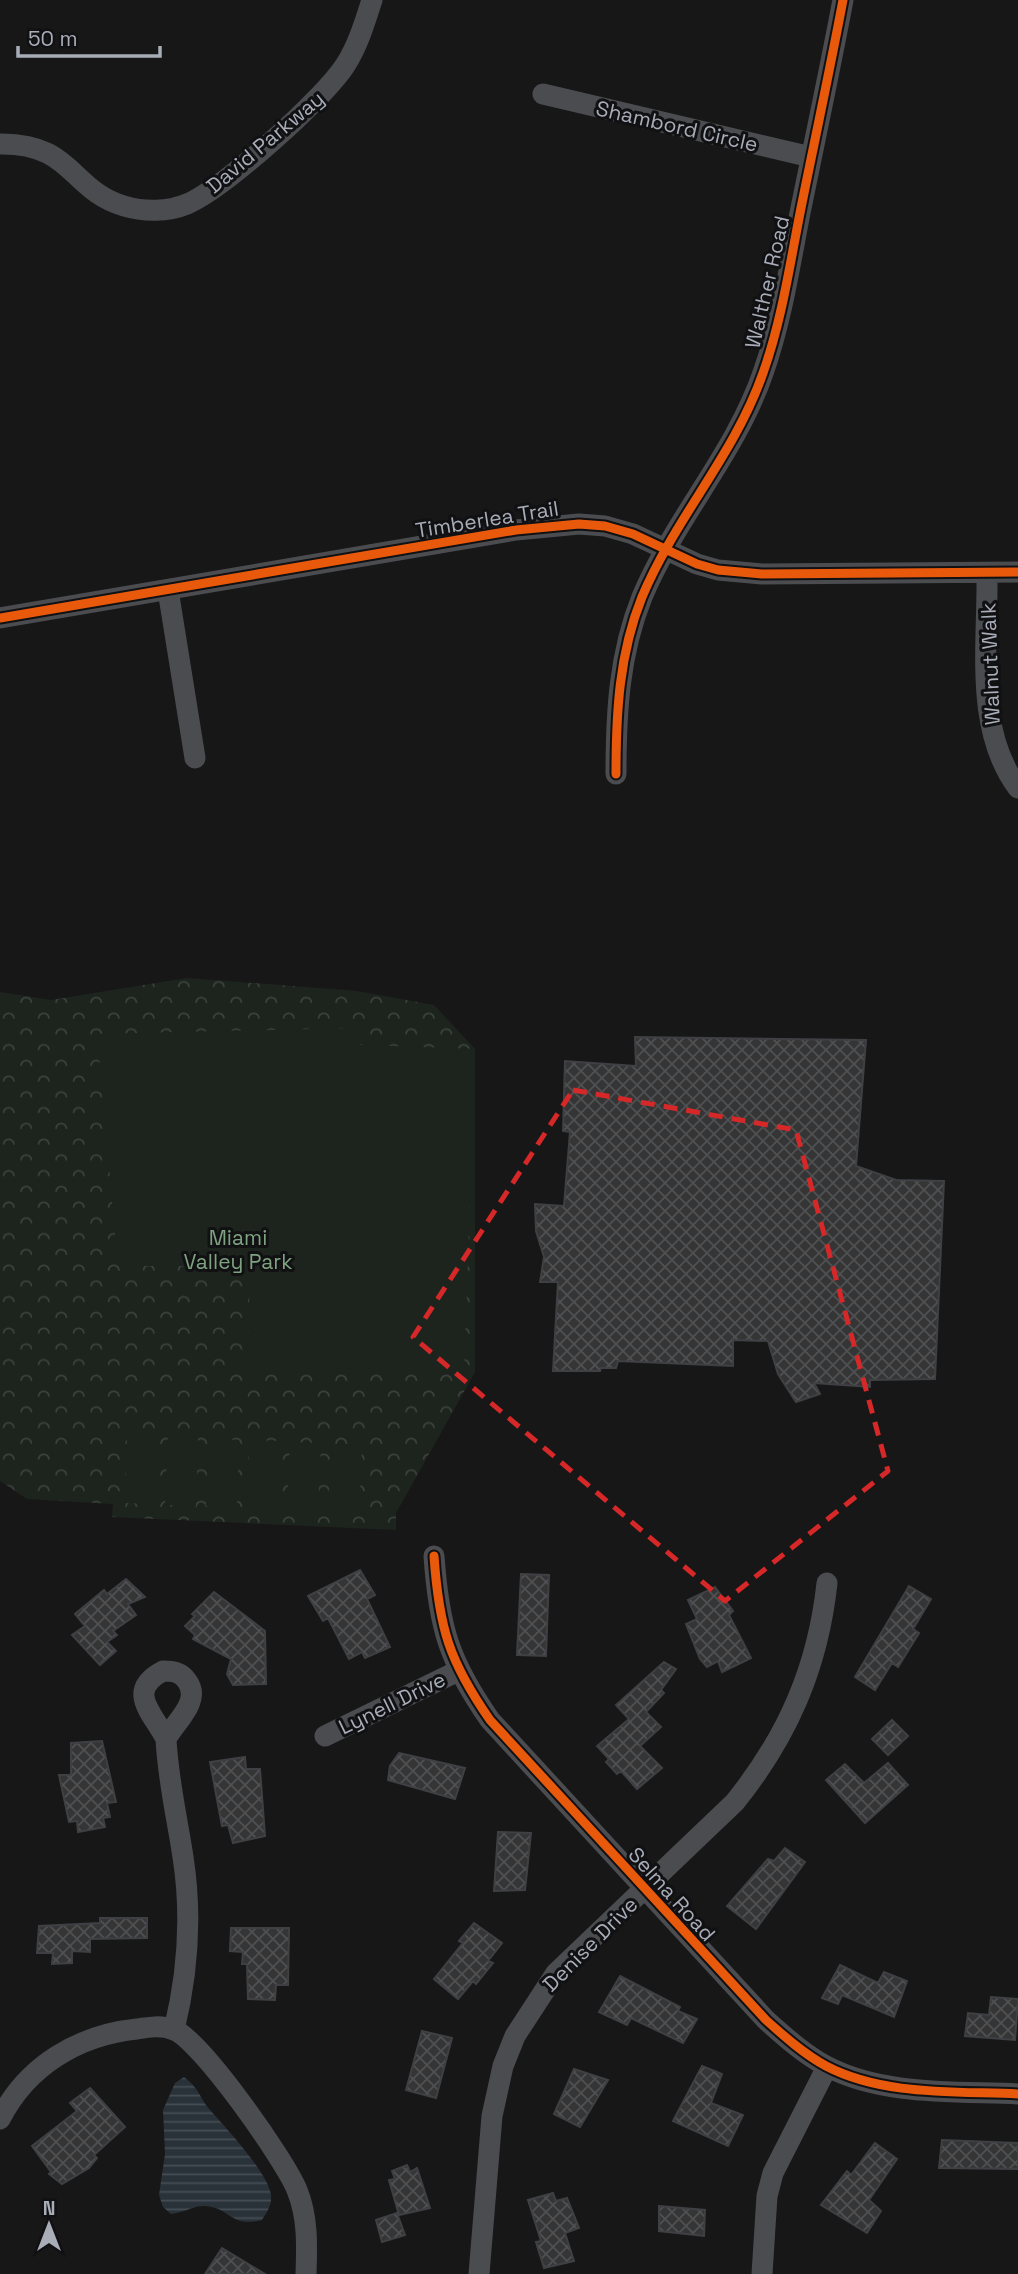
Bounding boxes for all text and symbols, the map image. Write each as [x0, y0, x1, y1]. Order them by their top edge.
scale bar [18, 14, 159, 58]
text: 50 m [28, 25, 78, 52]
street label: David Parkway [200, 85, 330, 199]
street label: Shambord Circle [594, 94, 760, 158]
street label: Walther Road [739, 213, 795, 351]
street label: Timberlea Trail [414, 494, 560, 544]
street label: Walnut Walk [974, 602, 1006, 726]
park label: Miami Valley Park [184, 1224, 292, 1275]
street label: Lynell Drive [334, 1666, 450, 1740]
street label: Selma Road [623, 1841, 721, 1947]
street label: Denise Drive [537, 1891, 643, 1997]
north arrow [14, 2190, 84, 2260]
text: N [43, 2196, 55, 2221]

